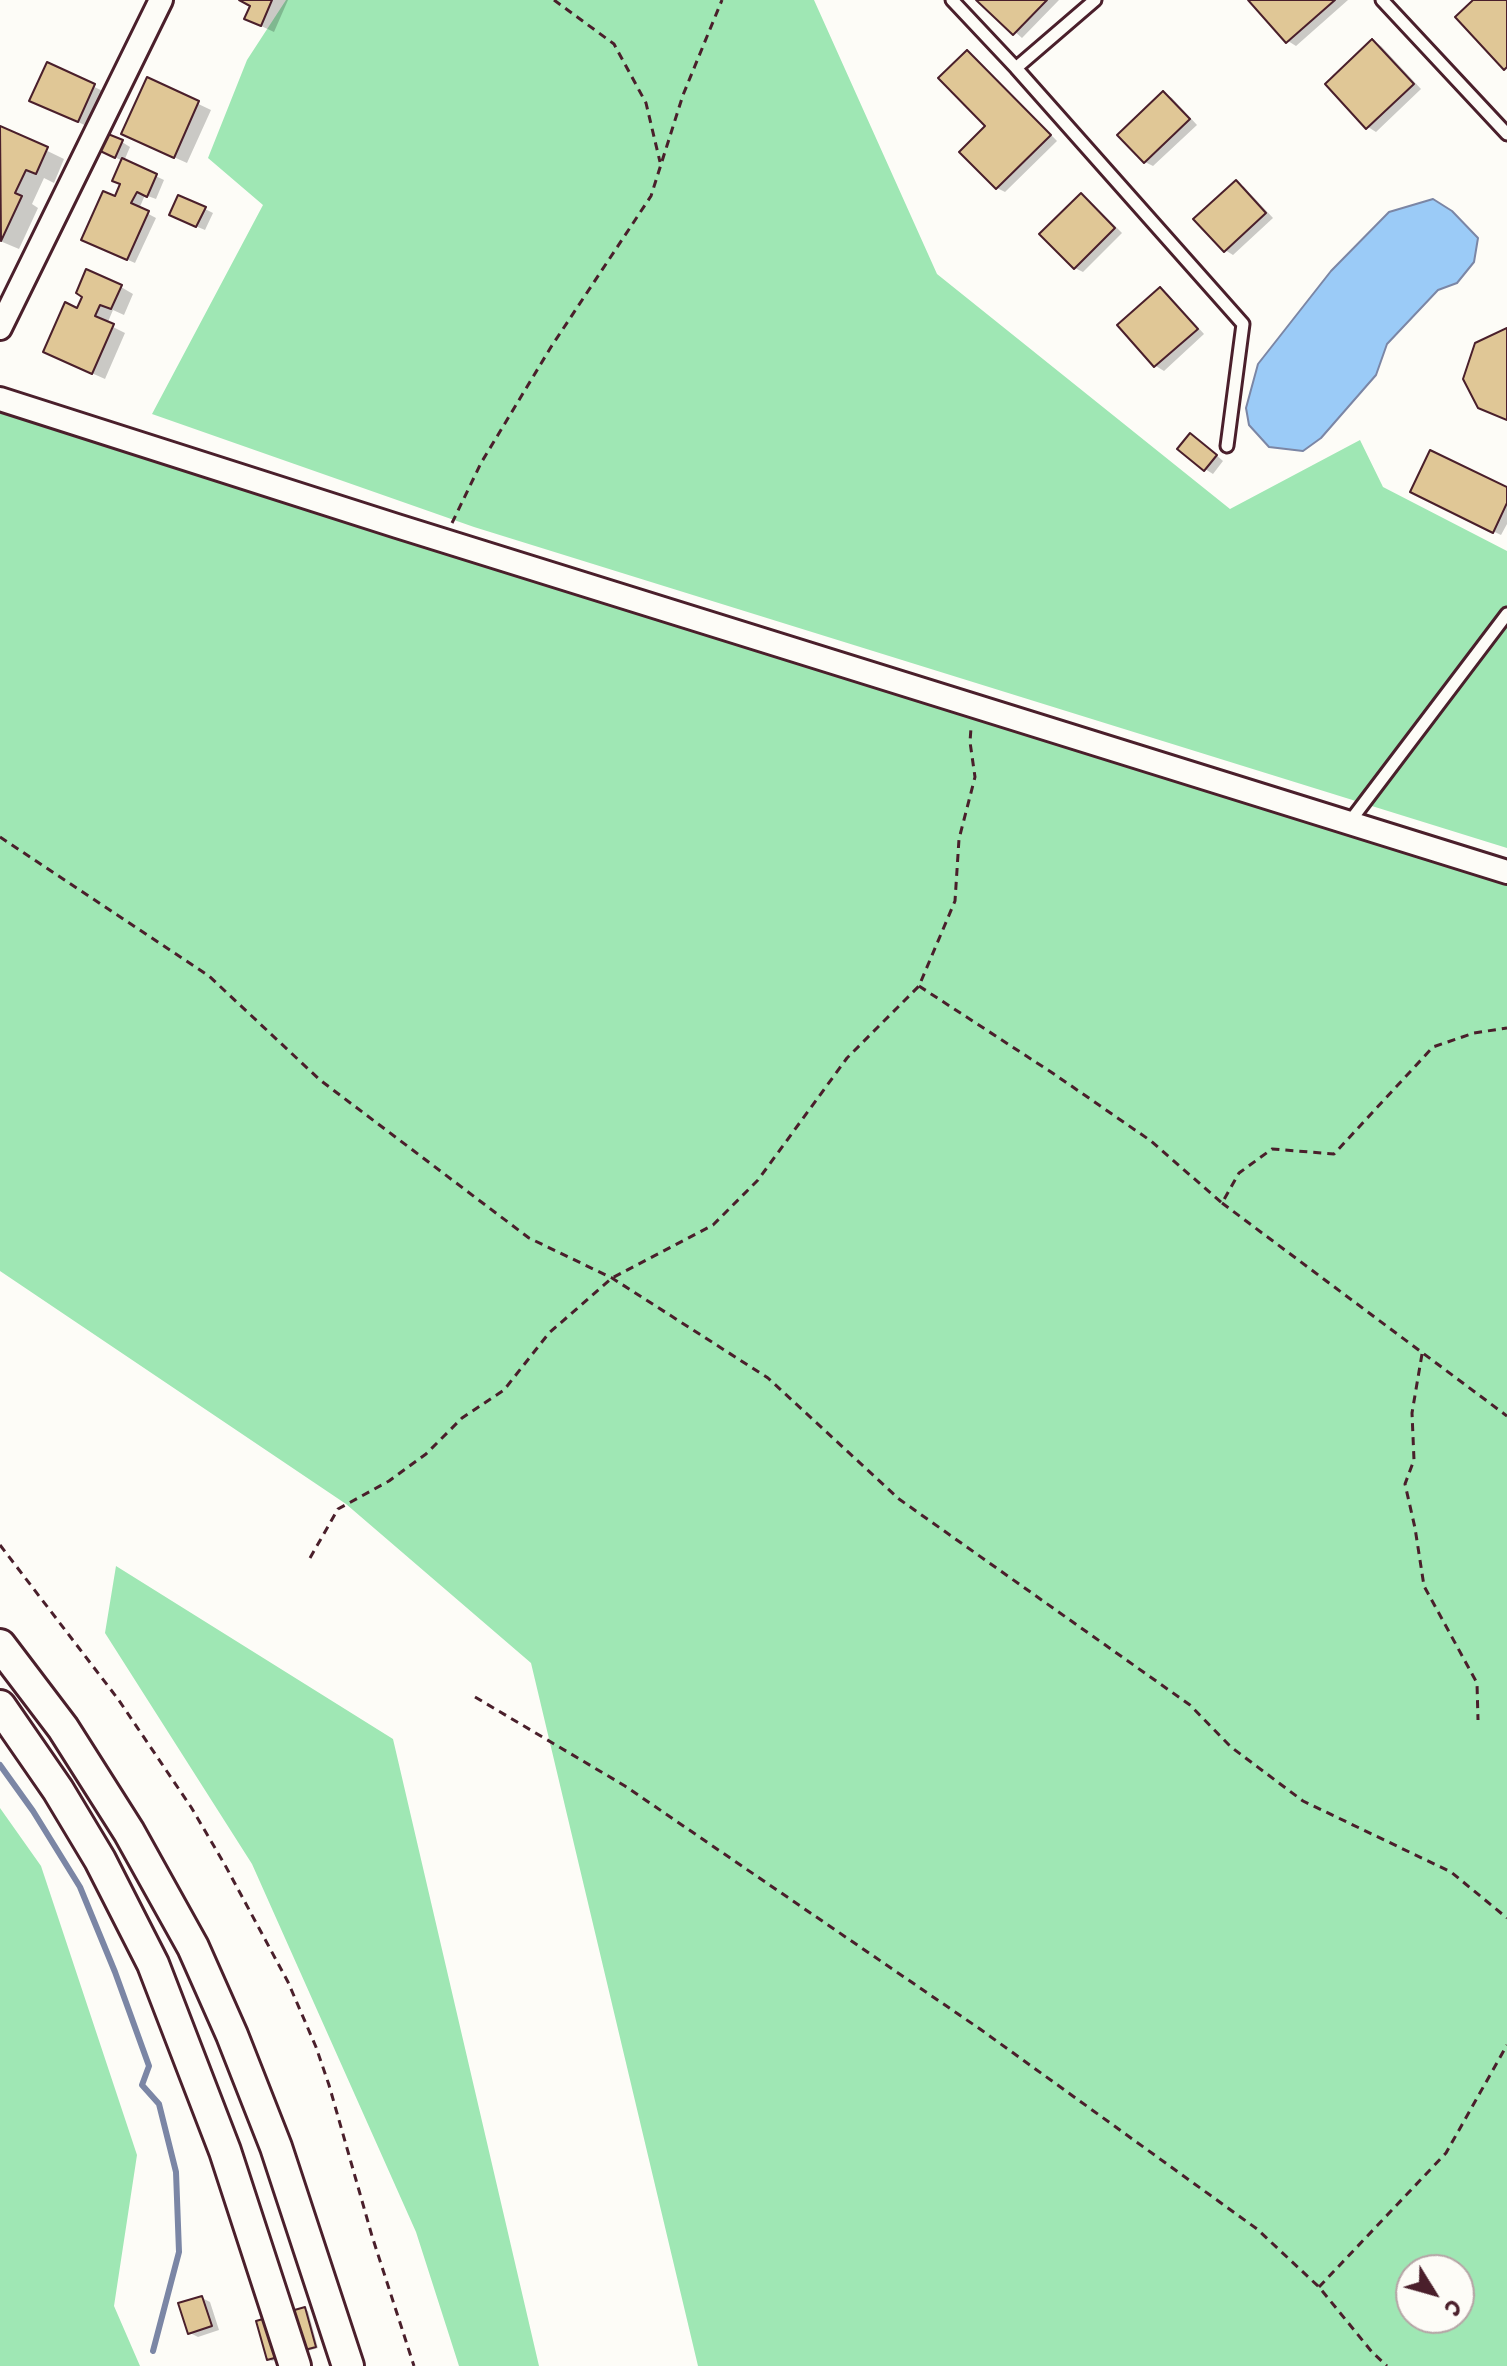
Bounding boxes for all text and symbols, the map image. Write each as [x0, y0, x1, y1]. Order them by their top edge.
north arrow [1395, 2254, 1475, 2334]
text: С [1437, 2293, 1469, 2322]

